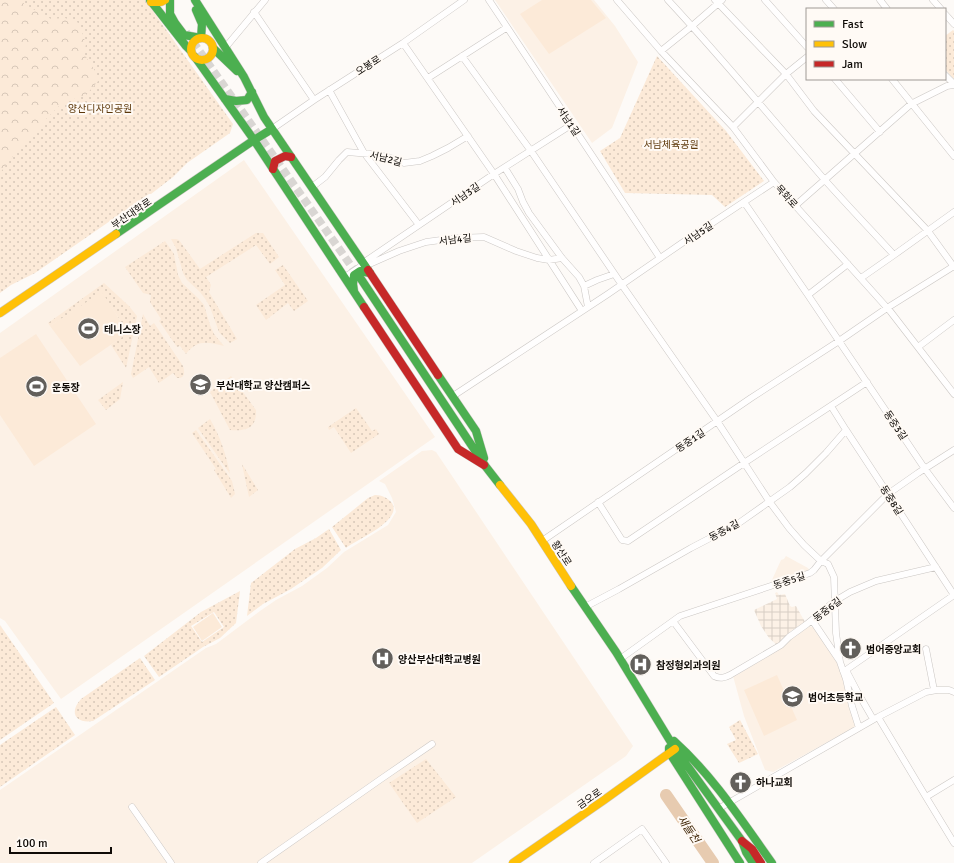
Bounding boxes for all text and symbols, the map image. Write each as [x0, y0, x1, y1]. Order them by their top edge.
legend [806, 8, 946, 80]
text: Fast [842, 17, 863, 32]
text: Slow [842, 37, 867, 52]
street label: 오봉로 [354, 53, 383, 78]
text: Jam [842, 57, 863, 72]
park label: 양산디자인공원 [68, 103, 132, 115]
street label: 서남1길 [554, 105, 582, 139]
park label: 서남체육공원 [643, 139, 699, 151]
street label: 서남2길 [368, 149, 403, 169]
street label: 서남3길 [449, 181, 483, 209]
street label: 목화로 [773, 182, 800, 211]
street label: 부산대학로 [109, 196, 154, 232]
street label: 서남5길 [682, 220, 716, 248]
street label: 서남4길 [438, 232, 472, 248]
sports icon: 테니스장 [76, 316, 102, 342]
place label: 테니스장 [104, 324, 141, 336]
school or university icon: 부산대학교 양산캠퍼스 [187, 372, 213, 398]
sports icon: 운동장 [23, 374, 49, 400]
place label: 부산대학교 양산캠퍼스 [216, 379, 310, 392]
place label: 운동장 [52, 382, 80, 394]
street label: 동중3길 [881, 409, 909, 443]
street label: 동중1길 [674, 427, 708, 455]
street label: 동중8길 [877, 483, 905, 518]
street label: 동중4길 [707, 518, 742, 544]
street label: 황산로 [549, 539, 574, 568]
street label: 동중5길 [772, 570, 807, 592]
street label: 동중6길 [811, 595, 844, 625]
church icon: 범어중앙교회 [838, 636, 864, 662]
place label: 범어중앙교회 [866, 644, 921, 656]
hospital icon: 양산부산대학교병원 [370, 646, 396, 672]
hospital icon: 참정형외과의원 [627, 652, 653, 678]
place label: 양산부산대학교병원 [398, 653, 481, 666]
place label: 참정형외과의원 [656, 660, 720, 672]
school or university icon: 범어초등학교 [780, 684, 806, 710]
place label: 범어초등학교 [808, 691, 863, 704]
church icon: 하나교회 [728, 769, 754, 795]
place label: 하나교회 [756, 777, 793, 789]
street label: 금오로 [575, 786, 604, 812]
water label: 새들천 [675, 813, 704, 847]
scale bar [10, 829, 111, 855]
text: 100 m [16, 836, 48, 851]

